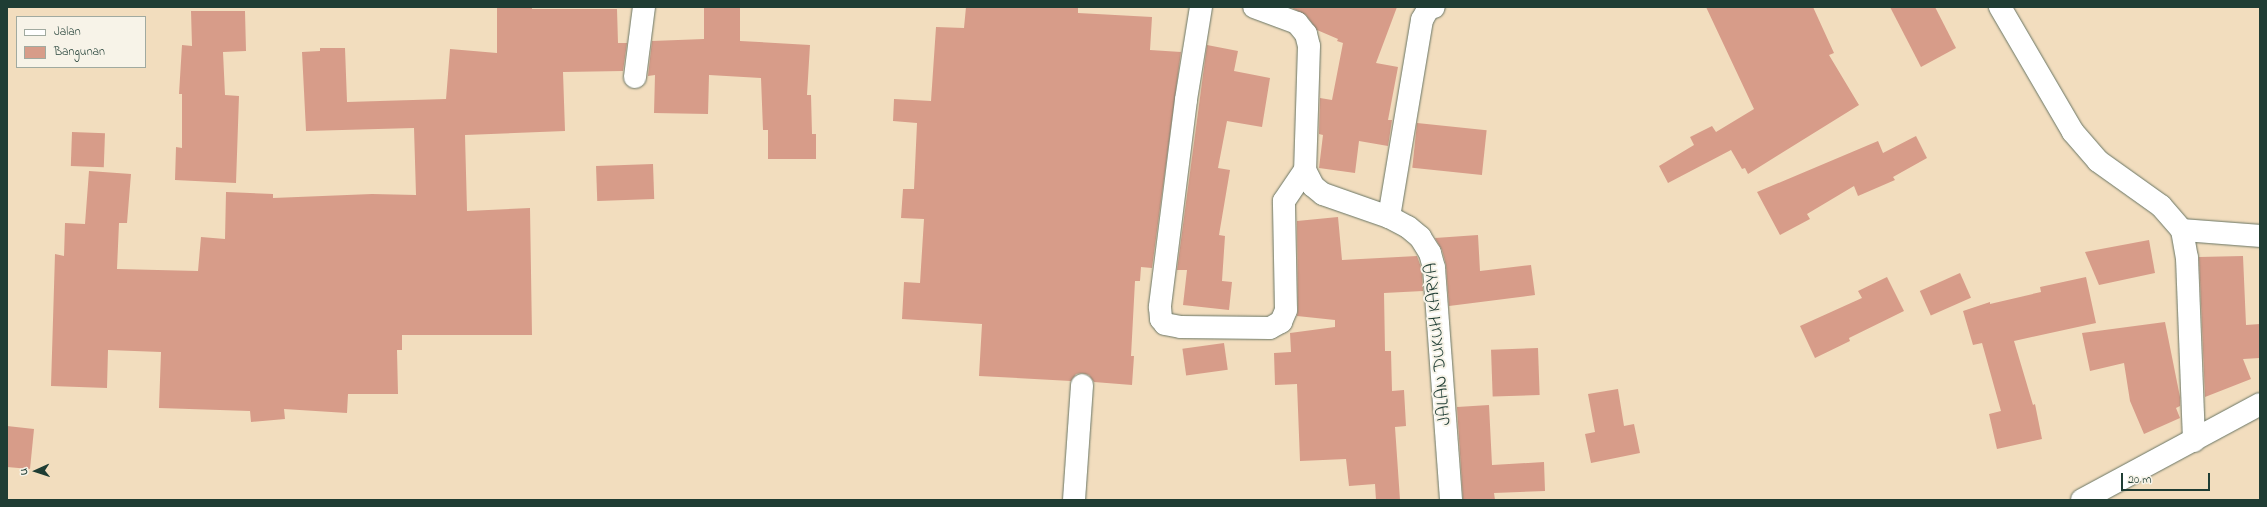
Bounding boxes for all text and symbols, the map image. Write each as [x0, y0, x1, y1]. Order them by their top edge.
legend [16, 16, 146, 68]
text: Jalan [54, 23, 81, 41]
text: Bangunan [54, 43, 105, 61]
street label: JALAN DUKUH KARYA [1421, 262, 1457, 426]
north arrow [16, 451, 56, 491]
scale bar [2123, 465, 2212, 491]
text: U [16, 468, 32, 476]
text: 20 m [2128, 471, 2151, 489]

